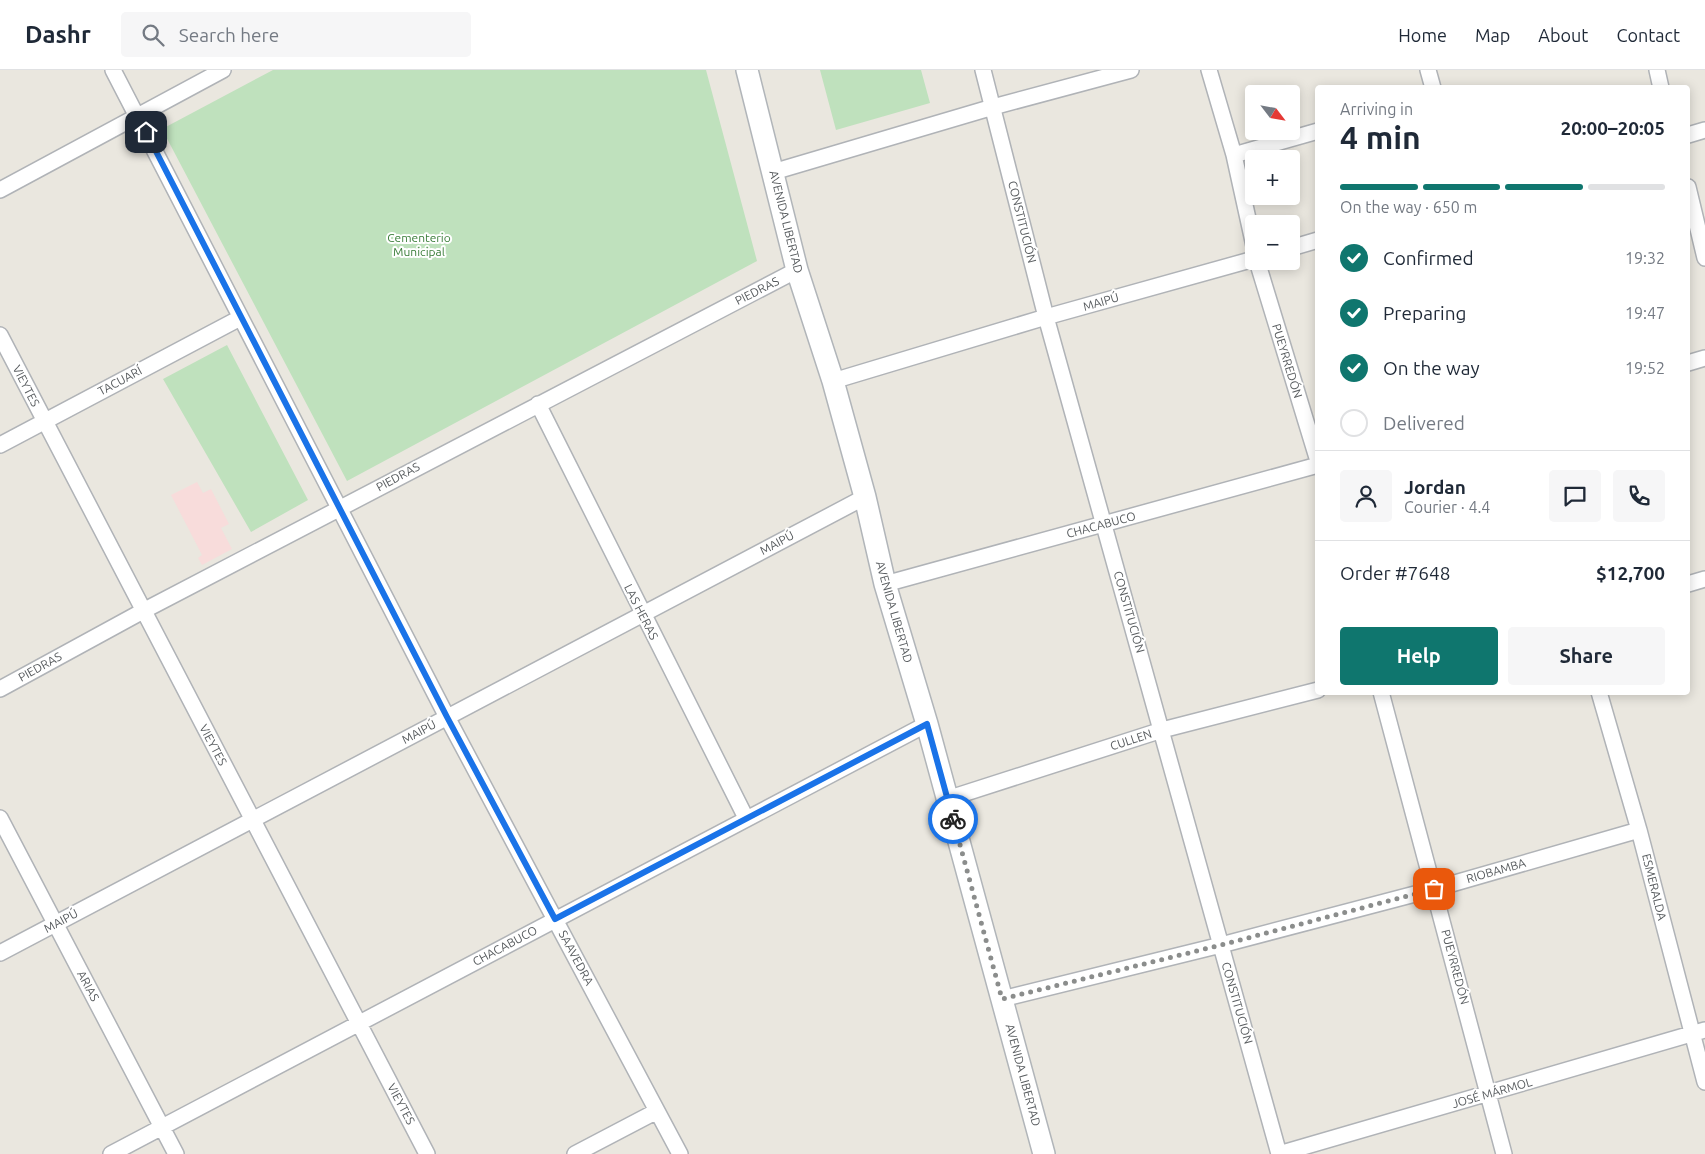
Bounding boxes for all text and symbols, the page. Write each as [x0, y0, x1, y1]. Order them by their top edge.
search box [121, 12, 471, 57]
text: Dashr [25, 21, 91, 48]
icon: search [139, 21, 167, 49]
text: Search here [179, 24, 279, 46]
text: Home [1398, 25, 1447, 45]
text: Map [1475, 25, 1510, 45]
text: About [1538, 25, 1588, 45]
text: Contact [1616, 25, 1680, 45]
north arrow [1245, 85, 1300, 140]
map controls [1245, 85, 1300, 270]
text: Arriving in [1340, 100, 1413, 118]
pin [125, 111, 167, 153]
text: 20:00–20:05 [1560, 117, 1665, 139]
icon: home [132, 118, 160, 146]
text: 4 min [1340, 119, 1421, 155]
button: + [1245, 150, 1300, 205]
street label: AVENIDA LIBERTAD [767, 169, 806, 275]
street label: CONSTITUCIÓN [1006, 179, 1039, 264]
text: On the way · 650 m [1340, 198, 1477, 216]
button: − [1245, 215, 1300, 270]
park label: Cementerio Municipal [387, 231, 451, 258]
icon: check [1340, 244, 1368, 272]
text: Confirmed [1383, 247, 1474, 269]
text: 19:32 [1625, 249, 1665, 267]
street label: PIEDRAS [733, 274, 781, 307]
street label: MAIPÚ [1081, 290, 1120, 313]
icon: check [1340, 299, 1368, 327]
text: Preparing [1383, 302, 1467, 324]
text: 19:47 [1625, 304, 1665, 322]
street label: PUEYRREDÓN [1270, 322, 1305, 400]
icon: check [1340, 354, 1368, 382]
text: On the way [1383, 357, 1480, 379]
text: 19:52 [1625, 359, 1665, 377]
street label: VIEYTES [11, 363, 42, 409]
street label: TACUARÍ [96, 363, 145, 397]
text: Delivered [1383, 412, 1465, 434]
street label: PIEDRAS [374, 460, 422, 493]
button: person [1340, 470, 1392, 522]
button: chat [1549, 470, 1601, 522]
button: phone [1613, 470, 1665, 522]
text: Jordan [1404, 476, 1466, 498]
text: Courier · 4.4 [1404, 498, 1490, 516]
street label: CHACABUCO [1065, 509, 1137, 540]
street label: MAIPÚ [758, 528, 796, 557]
street label: AVENIDA LIBERTAD [874, 559, 915, 664]
text: Order #7648 [1340, 562, 1450, 584]
text: $12,700 [1596, 562, 1665, 584]
street label: CONSTITUCIÓN [1112, 570, 1147, 654]
street label: LAS HERAS [622, 582, 661, 642]
button: Help [1340, 627, 1498, 685]
button: Share [1508, 627, 1665, 685]
street label: PIEDRAS [16, 649, 64, 684]
street label: MAIPÚ [400, 717, 438, 746]
street label: VIEYTES [197, 722, 230, 767]
street label: CULLEN [1108, 727, 1153, 752]
courier [928, 794, 978, 844]
icon: bike [939, 805, 967, 833]
street label: ESMERALDA [1640, 852, 1669, 922]
street label: RIOBAMBA [1465, 856, 1527, 885]
pin [1413, 868, 1455, 910]
icon: bag [1420, 875, 1448, 903]
street label: MAIPÚ [42, 906, 80, 935]
street label: CHACABUCO [470, 923, 539, 968]
street label: SAAVEDRA [557, 928, 596, 988]
street label: PUEYRREDÓN [1439, 928, 1472, 1006]
street label: CONSTITUCIÓN [1220, 961, 1255, 1045]
street label: ARIAS [75, 968, 102, 1003]
street label: AVENIDA LIBERTAD [1004, 1022, 1043, 1127]
street label: JOSÉ MÁRMOL [1450, 1075, 1533, 1110]
street label: VIEYTES [385, 1081, 418, 1126]

